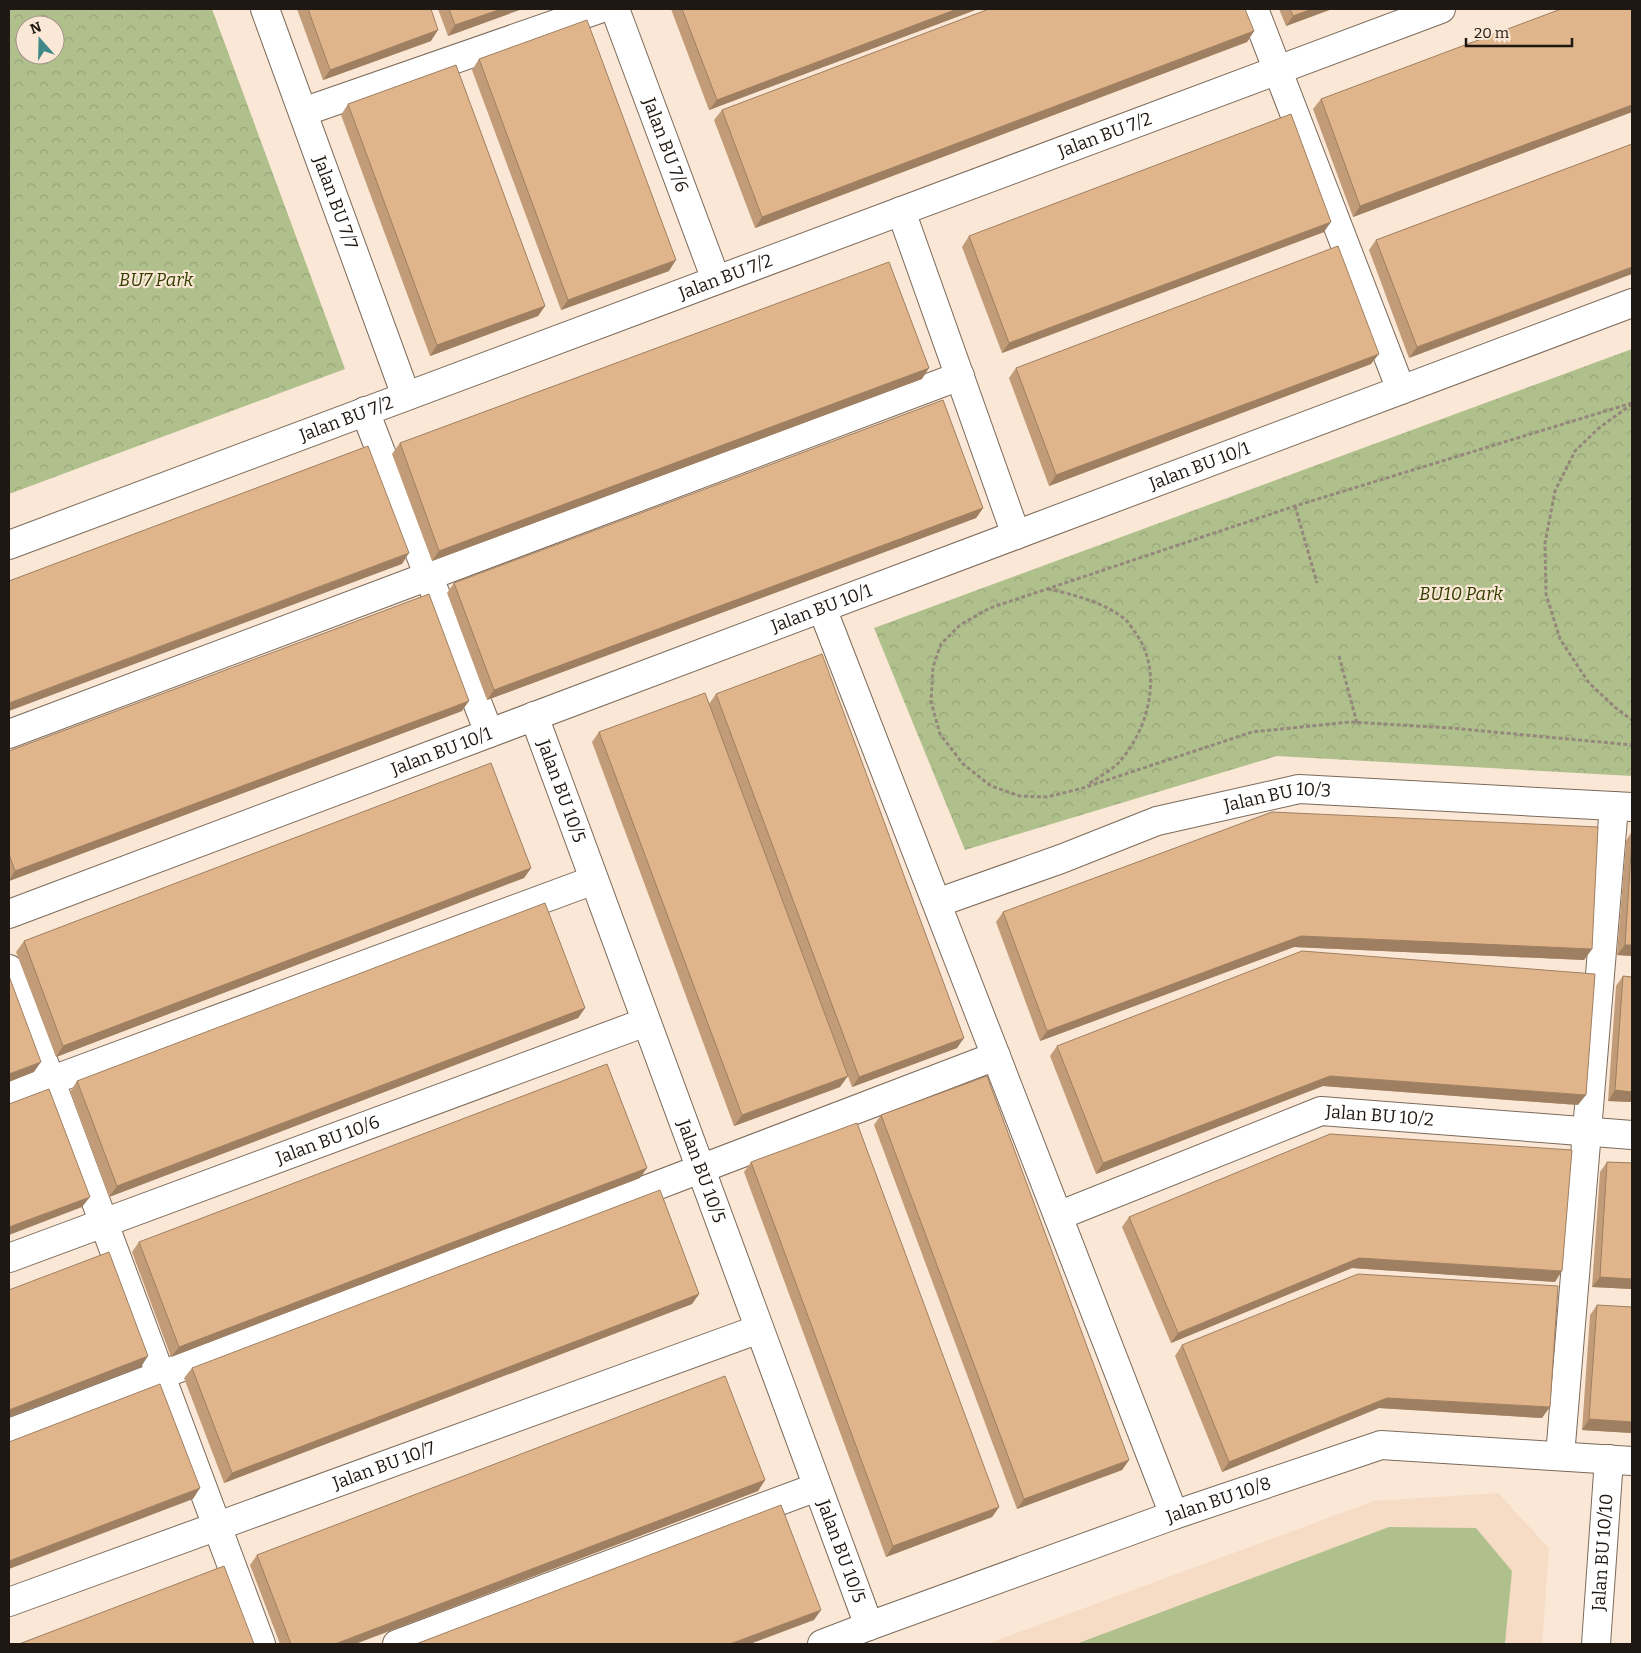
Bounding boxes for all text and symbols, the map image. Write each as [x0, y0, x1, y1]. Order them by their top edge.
north arrow [15, 15, 65, 65]
scale bar [1466, 15, 1572, 47]
text: N [28, 18, 44, 38]
text: 20 m [1474, 24, 1510, 42]
street label: Jalan BU 7/6 [638, 94, 693, 195]
street label: Jalan BU 7/2 [1054, 107, 1155, 163]
street label: Jalan BU 7/7 [308, 152, 363, 252]
street label: Jalan BU 7/2 [675, 249, 775, 305]
park label: BU7 Park [119, 269, 193, 291]
street label: Jalan BU 7/2 [295, 391, 396, 447]
street label: Jalan BU 10/1 [1145, 437, 1253, 495]
street label: Jalan BU 10/1 [767, 579, 875, 637]
park label: BU10 Park [1419, 583, 1503, 605]
street label: Jalan BU 10/1 [387, 722, 495, 781]
street label: Jalan BU 10/5 [532, 736, 591, 846]
street label: Jalan BU 10/3 [1221, 778, 1332, 817]
street label: Jalan BU 10/2 [1324, 1100, 1434, 1131]
street label: Jalan BU 10/6 [272, 1111, 383, 1169]
street label: Jalan BU 10/5 [672, 1116, 731, 1226]
street label: Jalan BU 10/7 [329, 1437, 438, 1495]
street label: Jalan BU 10/8 [1162, 1472, 1274, 1528]
street label: Jalan BU 10/10 [1587, 1493, 1618, 1613]
street label: Jalan BU 10/5 [812, 1496, 870, 1606]

